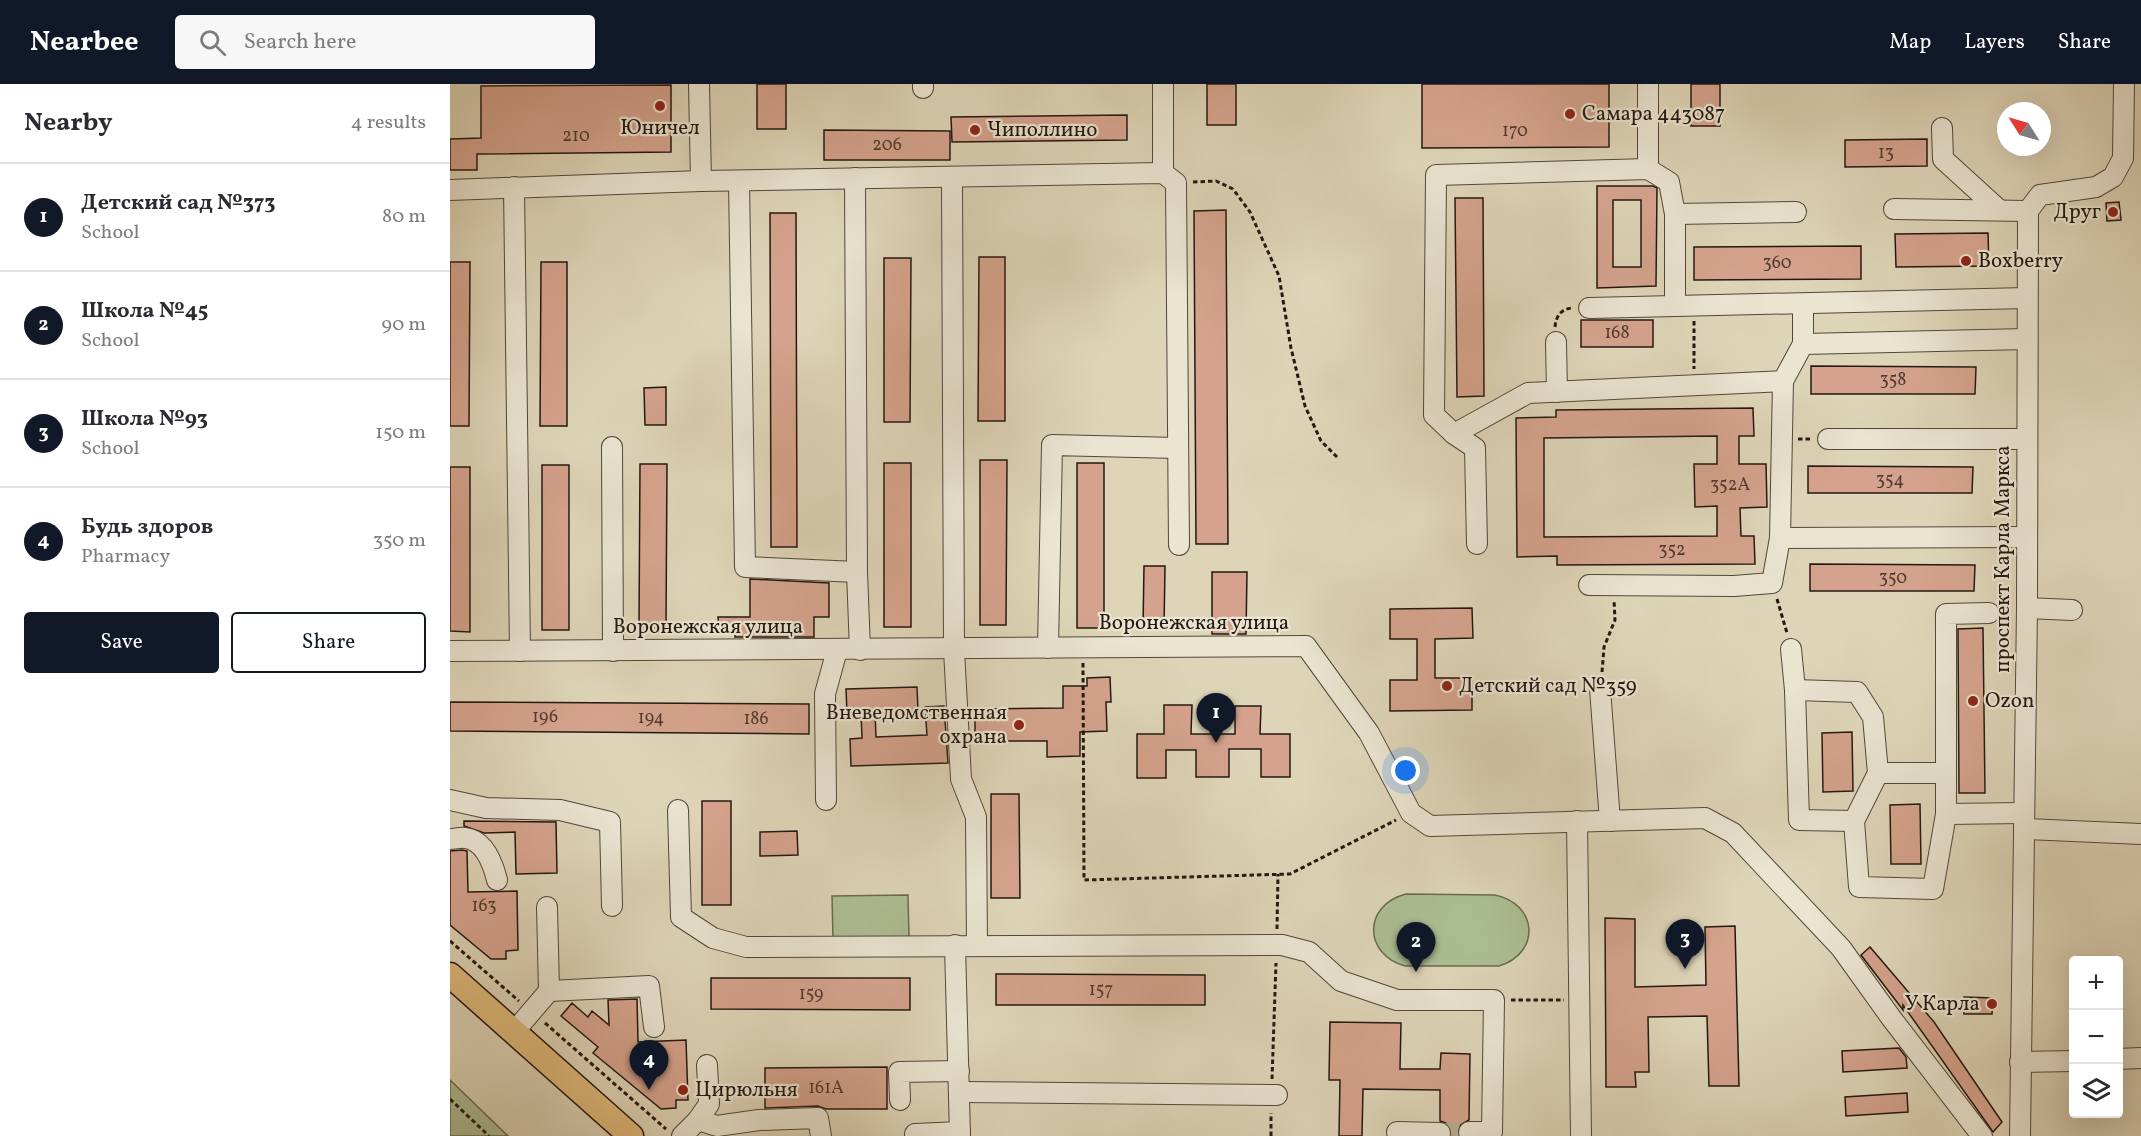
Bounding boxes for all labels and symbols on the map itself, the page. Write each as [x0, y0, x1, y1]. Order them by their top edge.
marker: Юничел [653, 99, 667, 113]
place label: Самара 443087 [1582, 100, 1725, 129]
north arrow [1997, 102, 2051, 156]
marker: Самара 443087 [1563, 107, 1577, 121]
place label: Юничел [620, 114, 700, 143]
place label: Чиполлино [987, 116, 1098, 145]
house number: 170 [1502, 119, 1528, 144]
marker: Чиполлино [968, 123, 982, 137]
house number: 210 [562, 124, 590, 149]
house number: 206 [872, 133, 902, 158]
house number: 13 [1878, 141, 1894, 166]
place label: Друг [2053, 198, 2101, 227]
marker: Друг [2106, 205, 2120, 219]
place label: Boxberry [1978, 247, 2064, 276]
house number: 360 [1762, 251, 1792, 276]
marker: Boxberry [1959, 254, 1973, 268]
house number: 168 [1604, 321, 1630, 346]
house number: 358 [1879, 368, 1907, 393]
street label: проспект Карла Маркса [1989, 445, 2018, 673]
house number: 354 [1876, 468, 1904, 493]
house number: 352А [1710, 473, 1750, 498]
house number: 352 [1658, 538, 1686, 563]
house number: 350 [1879, 566, 1907, 591]
street label: Воронежская улица [1099, 609, 1289, 638]
street label: Воронежская улица [613, 613, 803, 642]
place label: Детский сад №359 [1459, 672, 1637, 701]
marker: Детский сад №359 [1440, 679, 1454, 693]
place label: Ozon [1985, 687, 2035, 716]
pin: 1 [1196, 694, 1236, 743]
marker: Ozon [1966, 694, 1980, 708]
place label: Вневедомственная охрана [826, 699, 1007, 752]
house number: 196 [532, 705, 558, 730]
house number: 194 [638, 706, 664, 731]
house number: 186 [743, 707, 769, 732]
marker: Вневедомственная охрана [1012, 718, 1026, 732]
your location [1391, 756, 1420, 785]
house number: 163 [471, 894, 497, 919]
pin: 3 [1666, 920, 1704, 969]
pin: 2 [1396, 922, 1436, 972]
house number: 157 [1089, 978, 1113, 1003]
house number: 159 [799, 982, 823, 1007]
place label: У Карла [1905, 990, 1980, 1019]
marker: У Карла [1985, 997, 1999, 1011]
pin: 4 [630, 1040, 668, 1090]
place label: Цирюльня [695, 1076, 798, 1105]
house number: 161А [808, 1076, 844, 1101]
marker: Цирюльня [676, 1083, 690, 1097]

